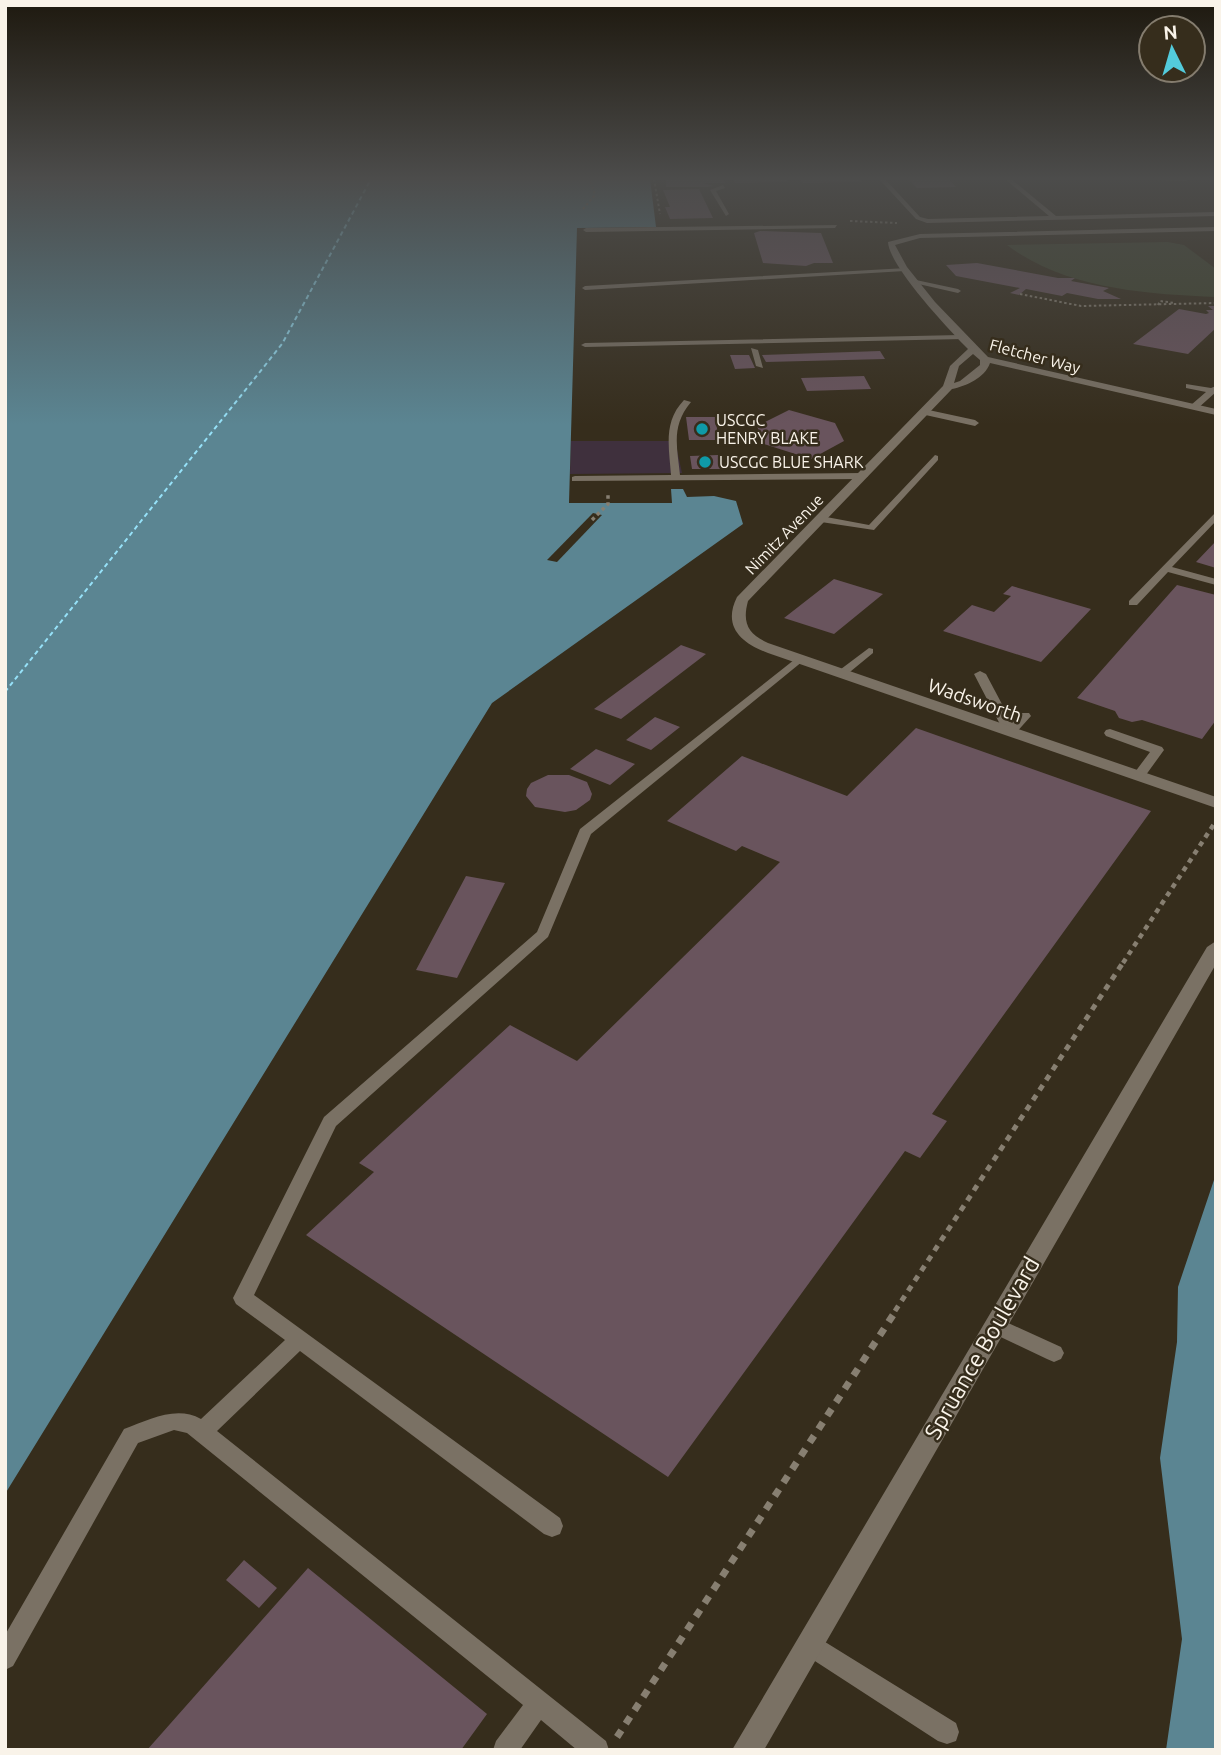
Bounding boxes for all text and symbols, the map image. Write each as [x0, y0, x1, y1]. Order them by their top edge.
north arrow [1137, 14, 1207, 84]
text: N [1162, 20, 1179, 44]
street label: Fletcher Way [988, 335, 1083, 377]
place label: USCGC HENRY BLAKE [716, 411, 818, 447]
marker: USCGC HENRY BLAKE [694, 421, 710, 437]
place label: USCGC BLUE SHARK [719, 453, 864, 471]
marker: USCGC BLUE SHARK [697, 454, 713, 470]
street label: Nimitz Avenue [741, 490, 827, 578]
street label: Wadsworth [925, 674, 1025, 726]
street label: Spruance Boulevard [919, 1252, 1044, 1443]

